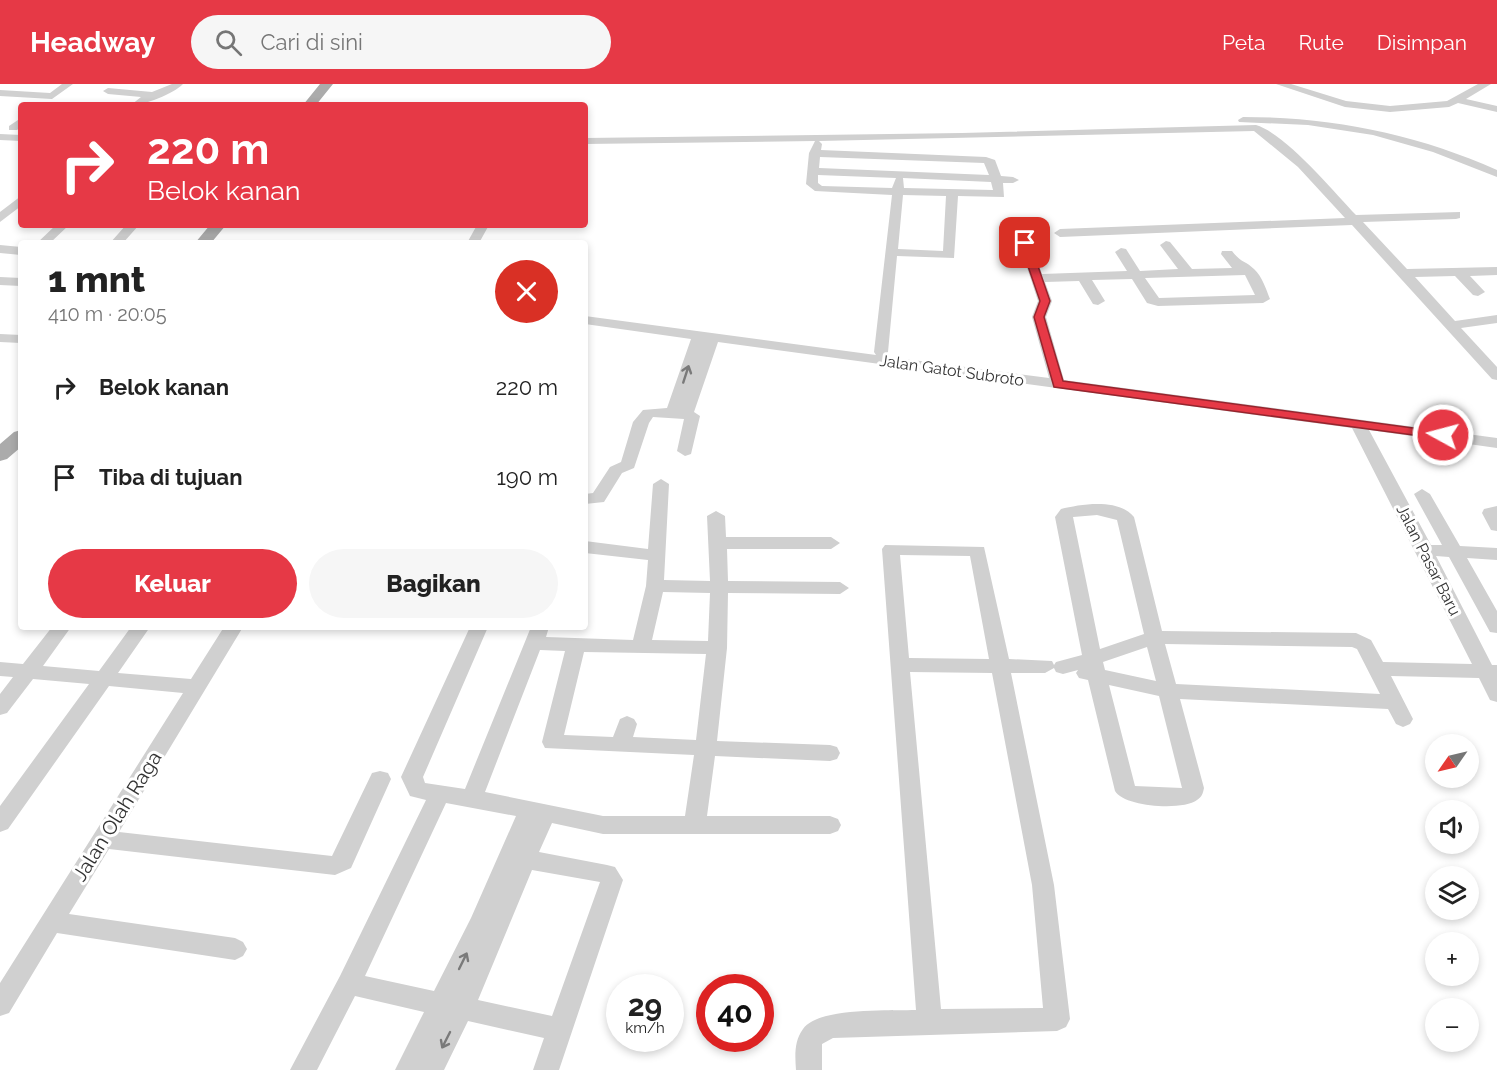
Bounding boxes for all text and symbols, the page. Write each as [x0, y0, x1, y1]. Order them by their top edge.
search box [191, 15, 611, 69]
text: Headway [30, 26, 155, 59]
icon: search [212, 26, 245, 59]
text: Cari di sini [260, 29, 363, 55]
text: Peta [1222, 30, 1266, 55]
text: Rute [1299, 30, 1344, 55]
text: Disimpan [1377, 30, 1467, 55]
text: 220 m [147, 125, 269, 174]
icon: right [48, 126, 126, 204]
text: Belok kanan [147, 175, 301, 206]
pin [999, 217, 1050, 268]
icon: arrive [1008, 226, 1041, 259]
text: 1 mnt [48, 258, 145, 300]
button: close [495, 260, 558, 323]
text: 410 m · 20:05 [48, 302, 167, 326]
street label: Jalan Gatot Subroto [879, 351, 1025, 390]
one-way arrow [681, 365, 692, 384]
icon: right [48, 371, 81, 404]
text: Belok kanan [99, 374, 229, 400]
text: 220 m [496, 374, 558, 400]
position arrow [1411, 403, 1475, 467]
icon: arrive [48, 461, 81, 494]
text: Tiba di tujuan [99, 464, 242, 490]
text: 190 m [496, 464, 558, 490]
street label: Jalan Pasar Baru [1392, 502, 1465, 619]
button: Keluar [48, 549, 297, 618]
button: Bagikan [309, 549, 558, 618]
north arrow [1425, 734, 1479, 788]
map controls [1425, 734, 1479, 1052]
street label: Jalan Olah Raga [67, 747, 167, 885]
button: sound [1425, 800, 1479, 854]
button: layers [1425, 866, 1479, 920]
button: + [1425, 932, 1479, 986]
one-way arrow [457, 953, 469, 971]
speed limit sign: 40 [696, 974, 774, 1052]
text: 29 [628, 988, 662, 1023]
button: − [1425, 998, 1479, 1052]
text: km/h [625, 1019, 665, 1037]
one-way arrow [440, 1030, 451, 1048]

